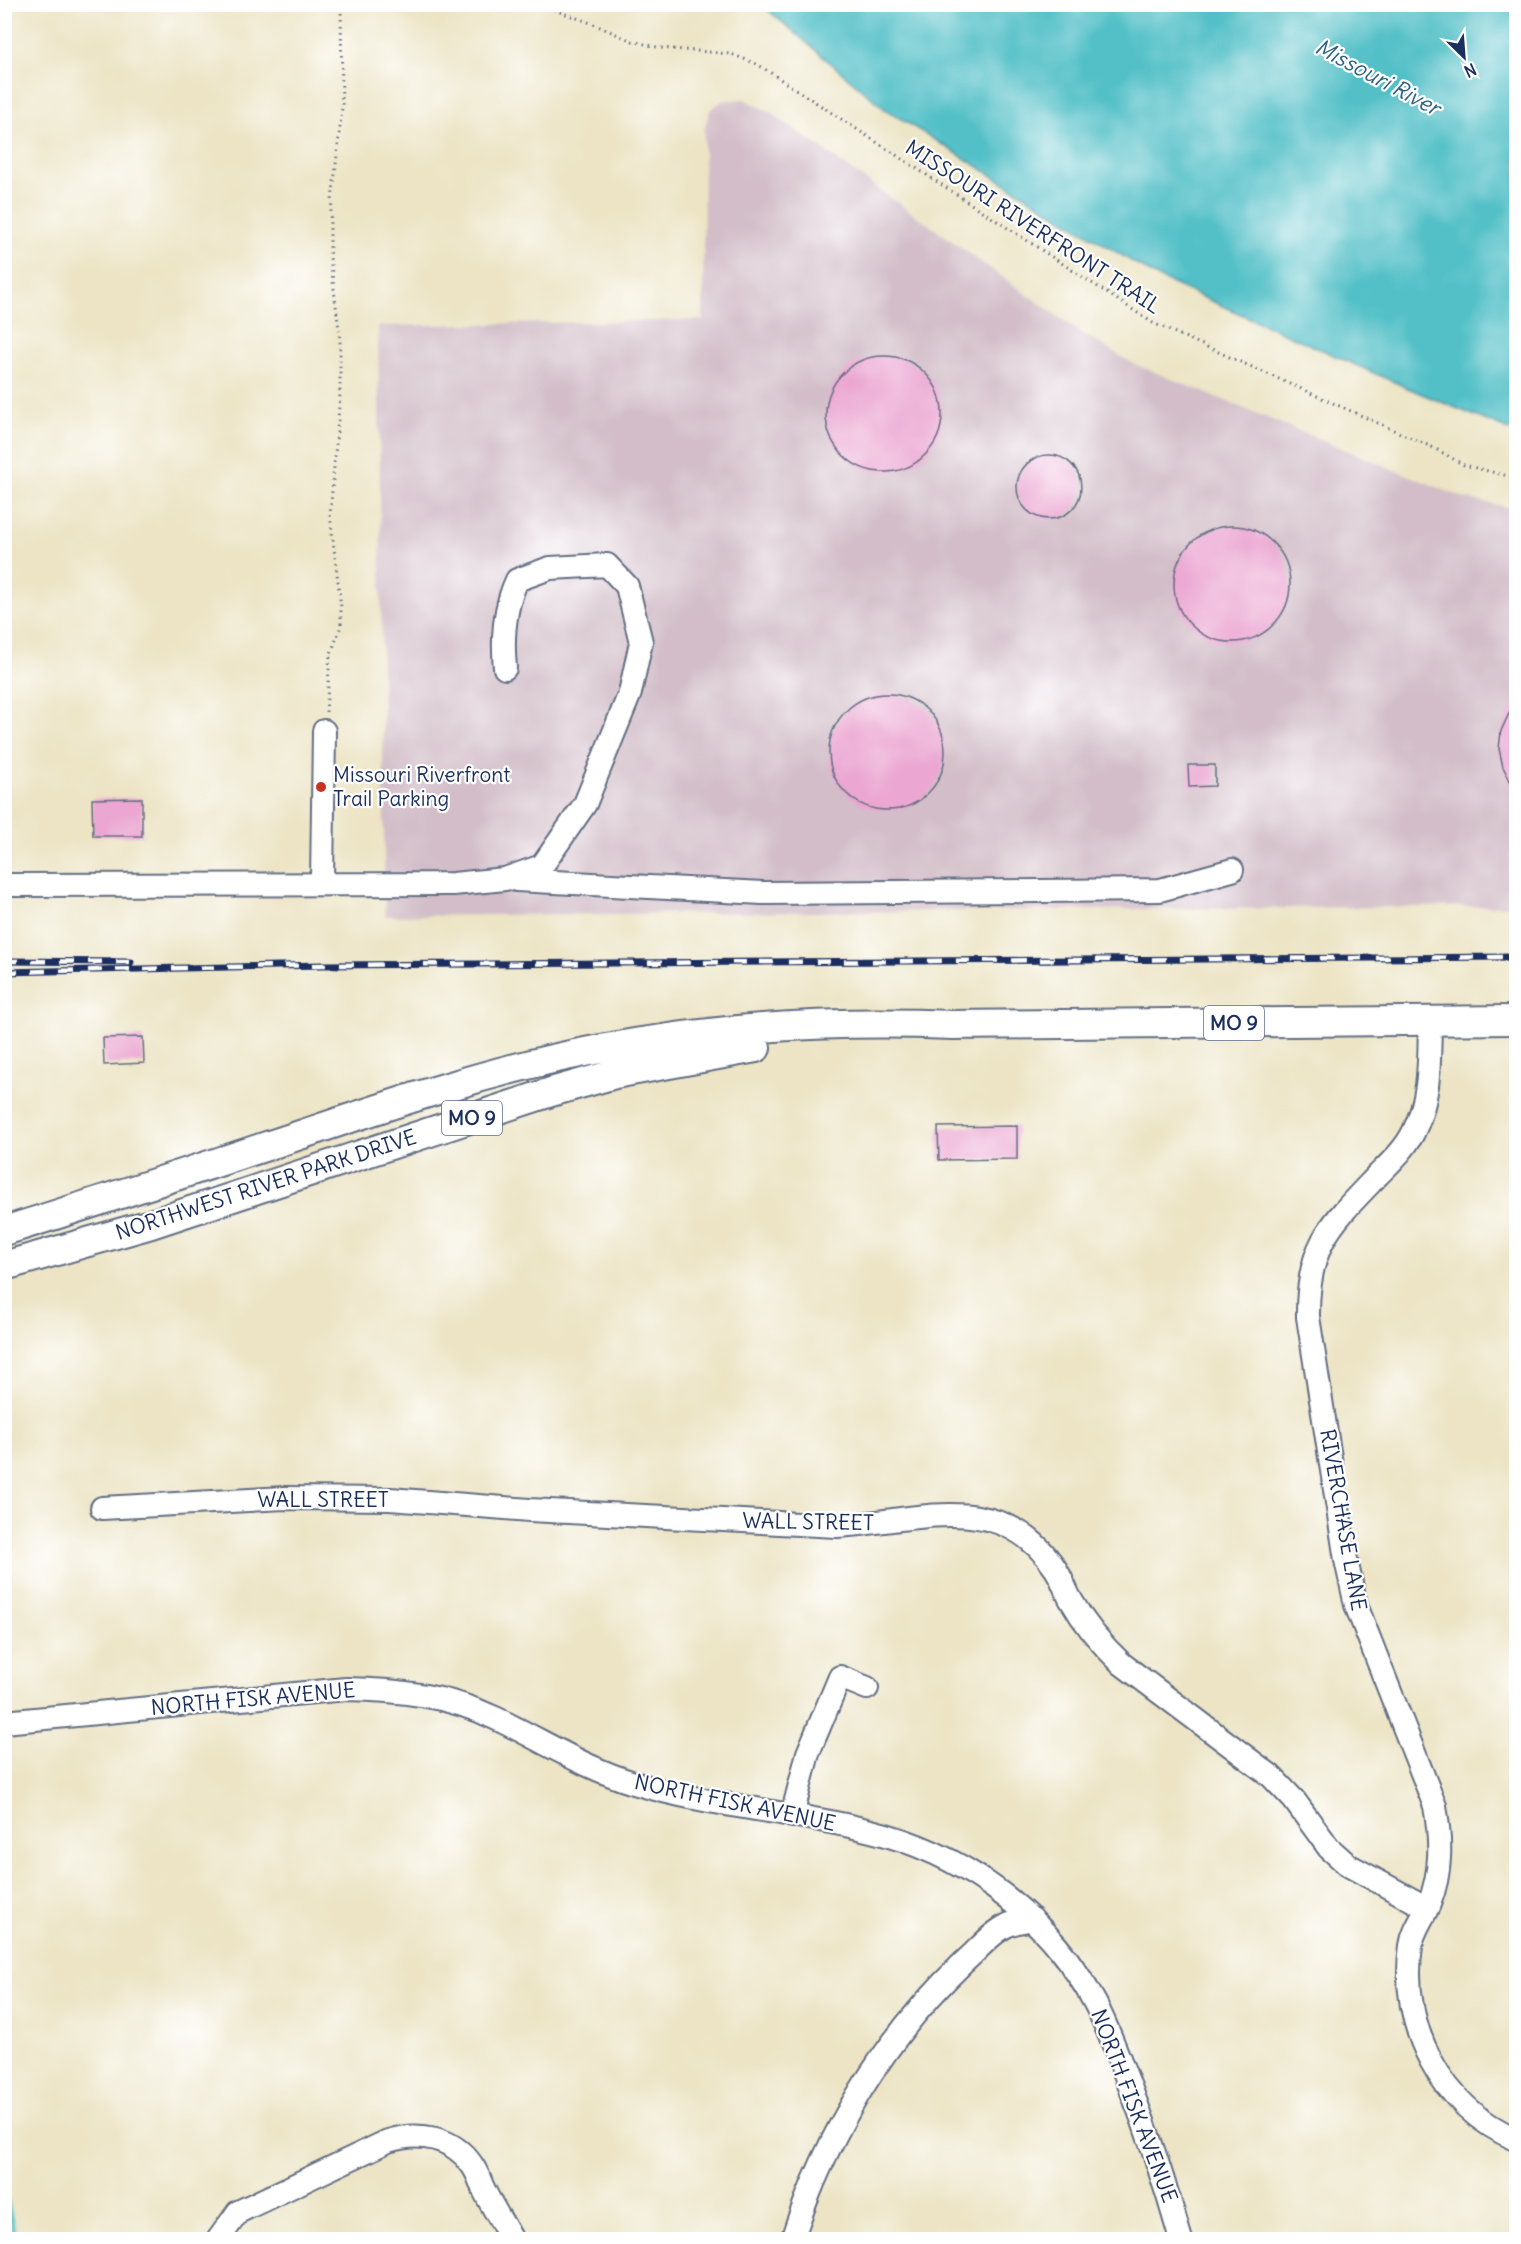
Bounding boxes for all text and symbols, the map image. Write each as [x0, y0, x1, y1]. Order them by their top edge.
north arrow [1434, 27, 1494, 87]
water label: Missouri River [1311, 32, 1448, 123]
text: N [1461, 59, 1480, 82]
street label: MISSOURI RIVERFRONT TRAIL [900, 134, 1166, 319]
place label: Missouri Riverfront Trail Parking [333, 761, 510, 812]
marker: Missouri Riverfront Trail Parking [314, 780, 328, 794]
road number: MO 9 [1204, 1006, 1264, 1040]
road number: MO 9 [442, 1101, 502, 1135]
street label: NORTHWEST RIVER PARK DRIVE [112, 1123, 420, 1246]
street label: RIVERCHASE LANE [1314, 1427, 1373, 1613]
street label: WALL STREET [257, 1486, 389, 1513]
street label: WALL STREET [742, 1507, 874, 1536]
street label: NORTH FISK AVENUE [150, 1676, 356, 1721]
street label: NORTH FISK AVENUE [632, 1768, 838, 1837]
street label: NORTH FISK AVENUE [1085, 2005, 1184, 2206]

